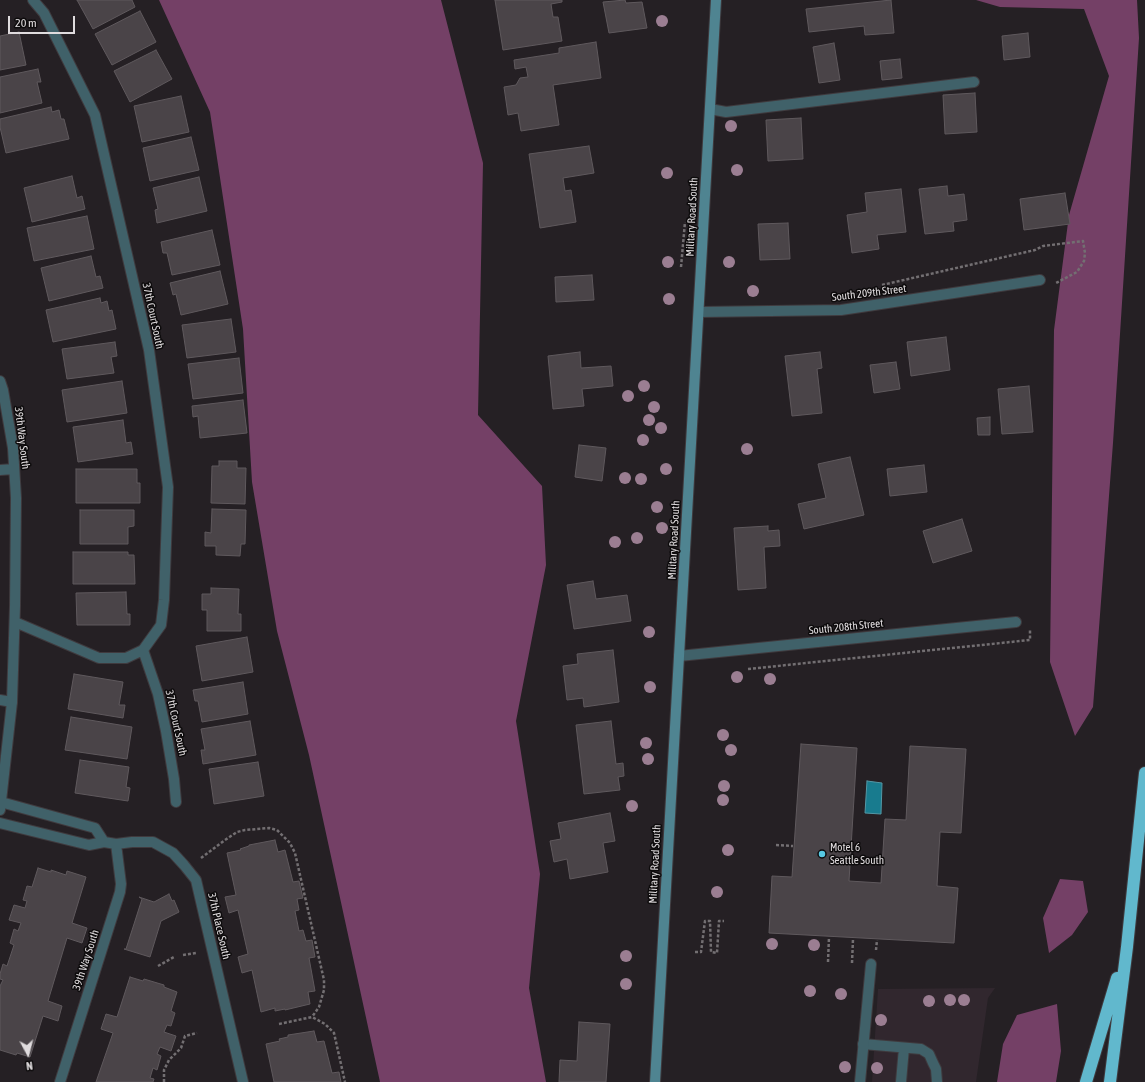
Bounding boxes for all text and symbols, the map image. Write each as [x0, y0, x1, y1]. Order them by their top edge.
scale bar [10, 8, 77, 34]
text: 20 m [15, 16, 37, 30]
street label: Military Road South [683, 177, 701, 257]
street label: 37th Court South [140, 282, 166, 350]
street label: South 209th Street [831, 282, 907, 304]
street label: 39th Way South [12, 406, 32, 470]
street label: Military Road South [665, 500, 683, 580]
street label: South 208th Street [808, 617, 884, 637]
street label: 37th Court South [163, 689, 189, 757]
street label: Military Road South [646, 824, 664, 904]
place label: Motel 6 Seattle South [830, 841, 884, 867]
marker: Motel 6 Seattle South [817, 849, 827, 859]
street label: 37th Place South [205, 891, 233, 961]
street label: 39th Way South [70, 928, 102, 992]
north arrow [8, 1034, 48, 1074]
text: N [26, 1060, 33, 1072]

